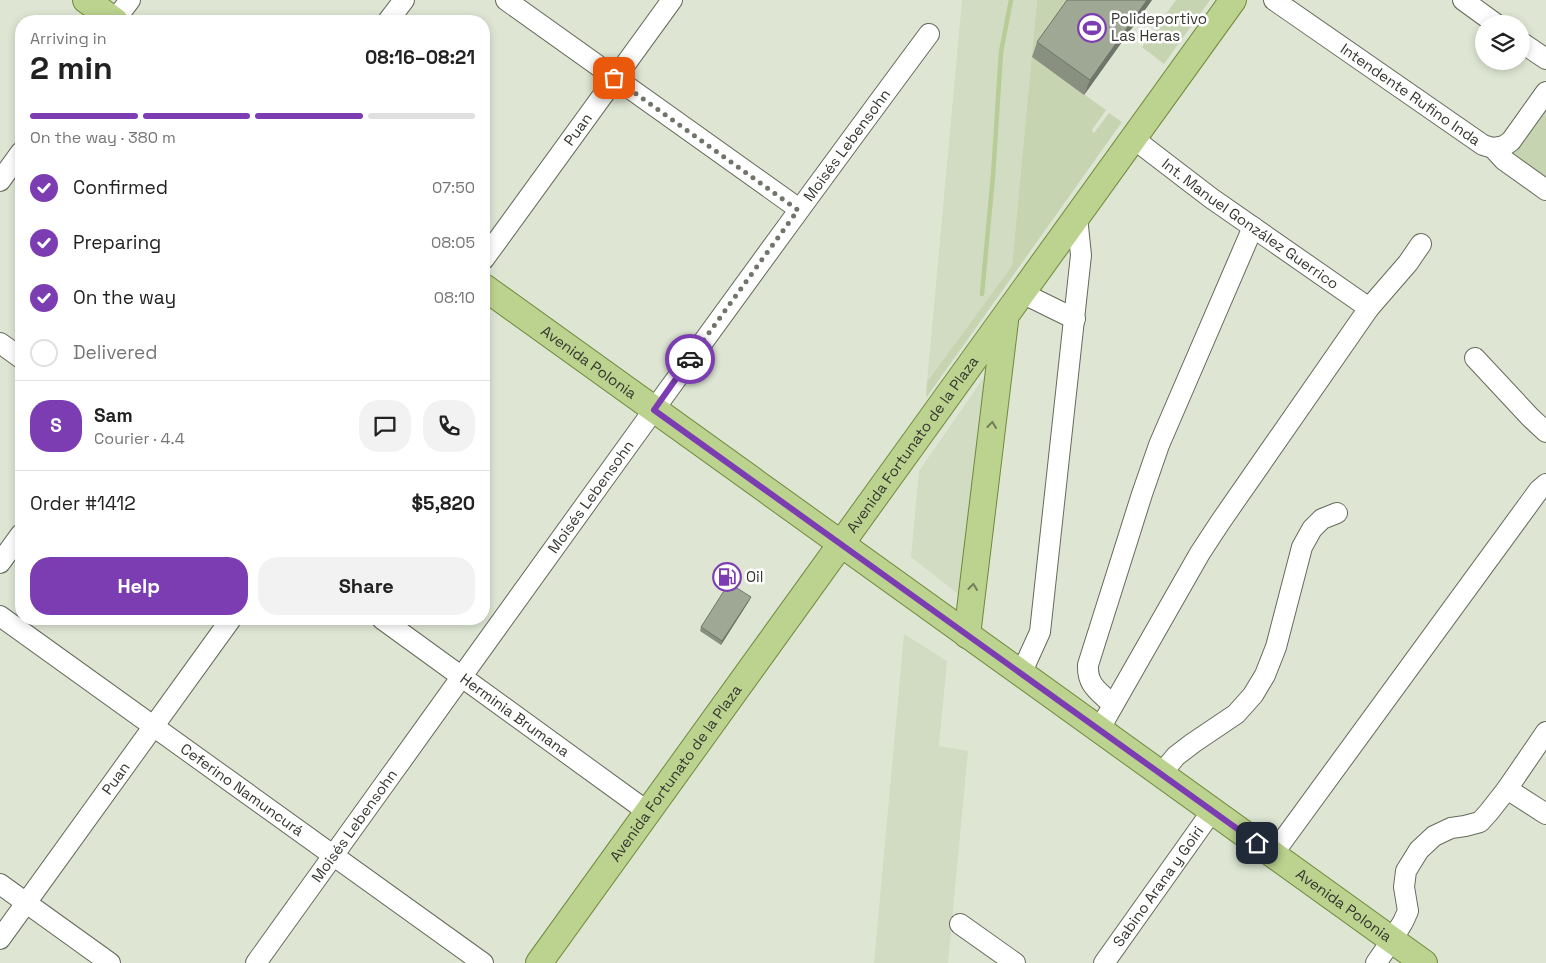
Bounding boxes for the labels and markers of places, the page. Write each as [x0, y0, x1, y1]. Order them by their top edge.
place label: Polideportivo Las Heras [1111, 9, 1207, 45]
sports icon: Polideportivo Las Heras [1077, 13, 1107, 43]
pin [593, 57, 635, 99]
fuel station icon: Oil [712, 562, 742, 592]
place label: Oil [746, 567, 763, 586]
pin [1236, 822, 1278, 864]

